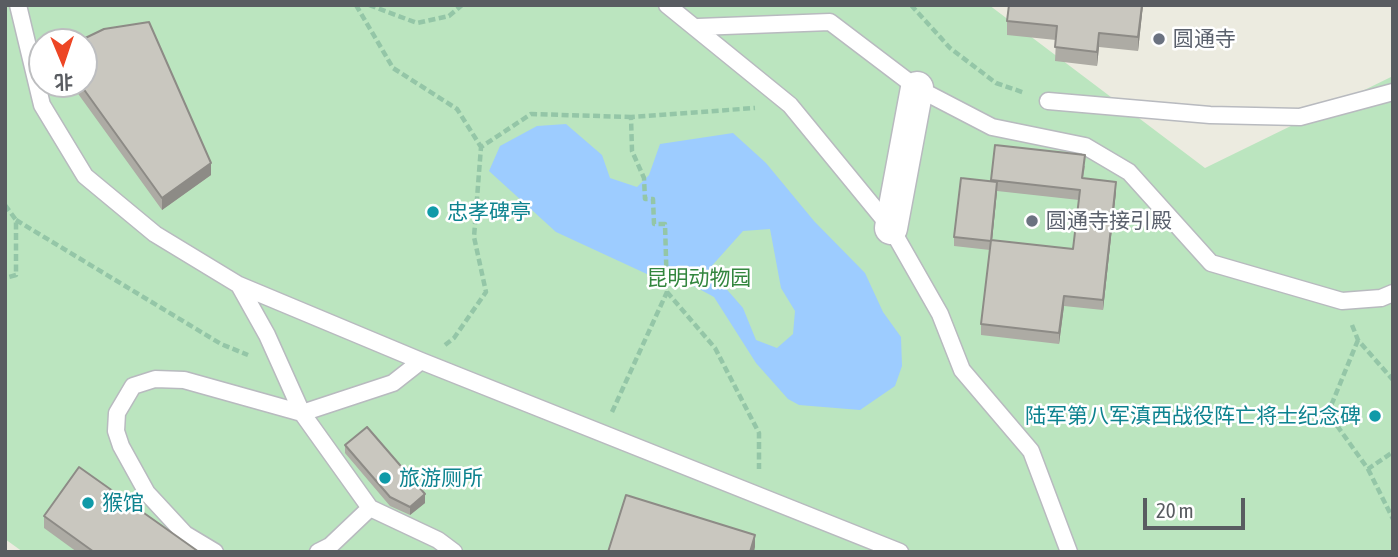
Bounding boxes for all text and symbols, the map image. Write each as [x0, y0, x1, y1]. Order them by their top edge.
place label: 圆通寺 [1173, 26, 1236, 52]
north arrow [28, 28, 98, 98]
marker: 圆通寺 [1151, 31, 1167, 47]
text: 北 [54, 71, 74, 93]
place label: 忠孝碑亭 [447, 199, 531, 225]
marker: 忠孝碑亭 [425, 204, 441, 220]
place label: 圆通寺接引殿 [1046, 208, 1172, 234]
marker: 圆通寺接引殿 [1024, 213, 1040, 229]
park label: 昆明动物园 [647, 265, 751, 291]
place label: 陆军第八军滇西战役阵亡将士纪念碑 [1025, 403, 1361, 429]
marker: 陆军第八军滇西战役阵亡将士纪念碑 [1367, 408, 1383, 424]
place label: 旅游厕所 [399, 465, 483, 491]
marker: 旅游厕所 [377, 470, 393, 486]
scale bar [1146, 484, 1248, 528]
place label: 猴馆 [102, 490, 144, 516]
marker: 猴馆 [80, 495, 96, 511]
text: 20 m [1156, 498, 1194, 522]

